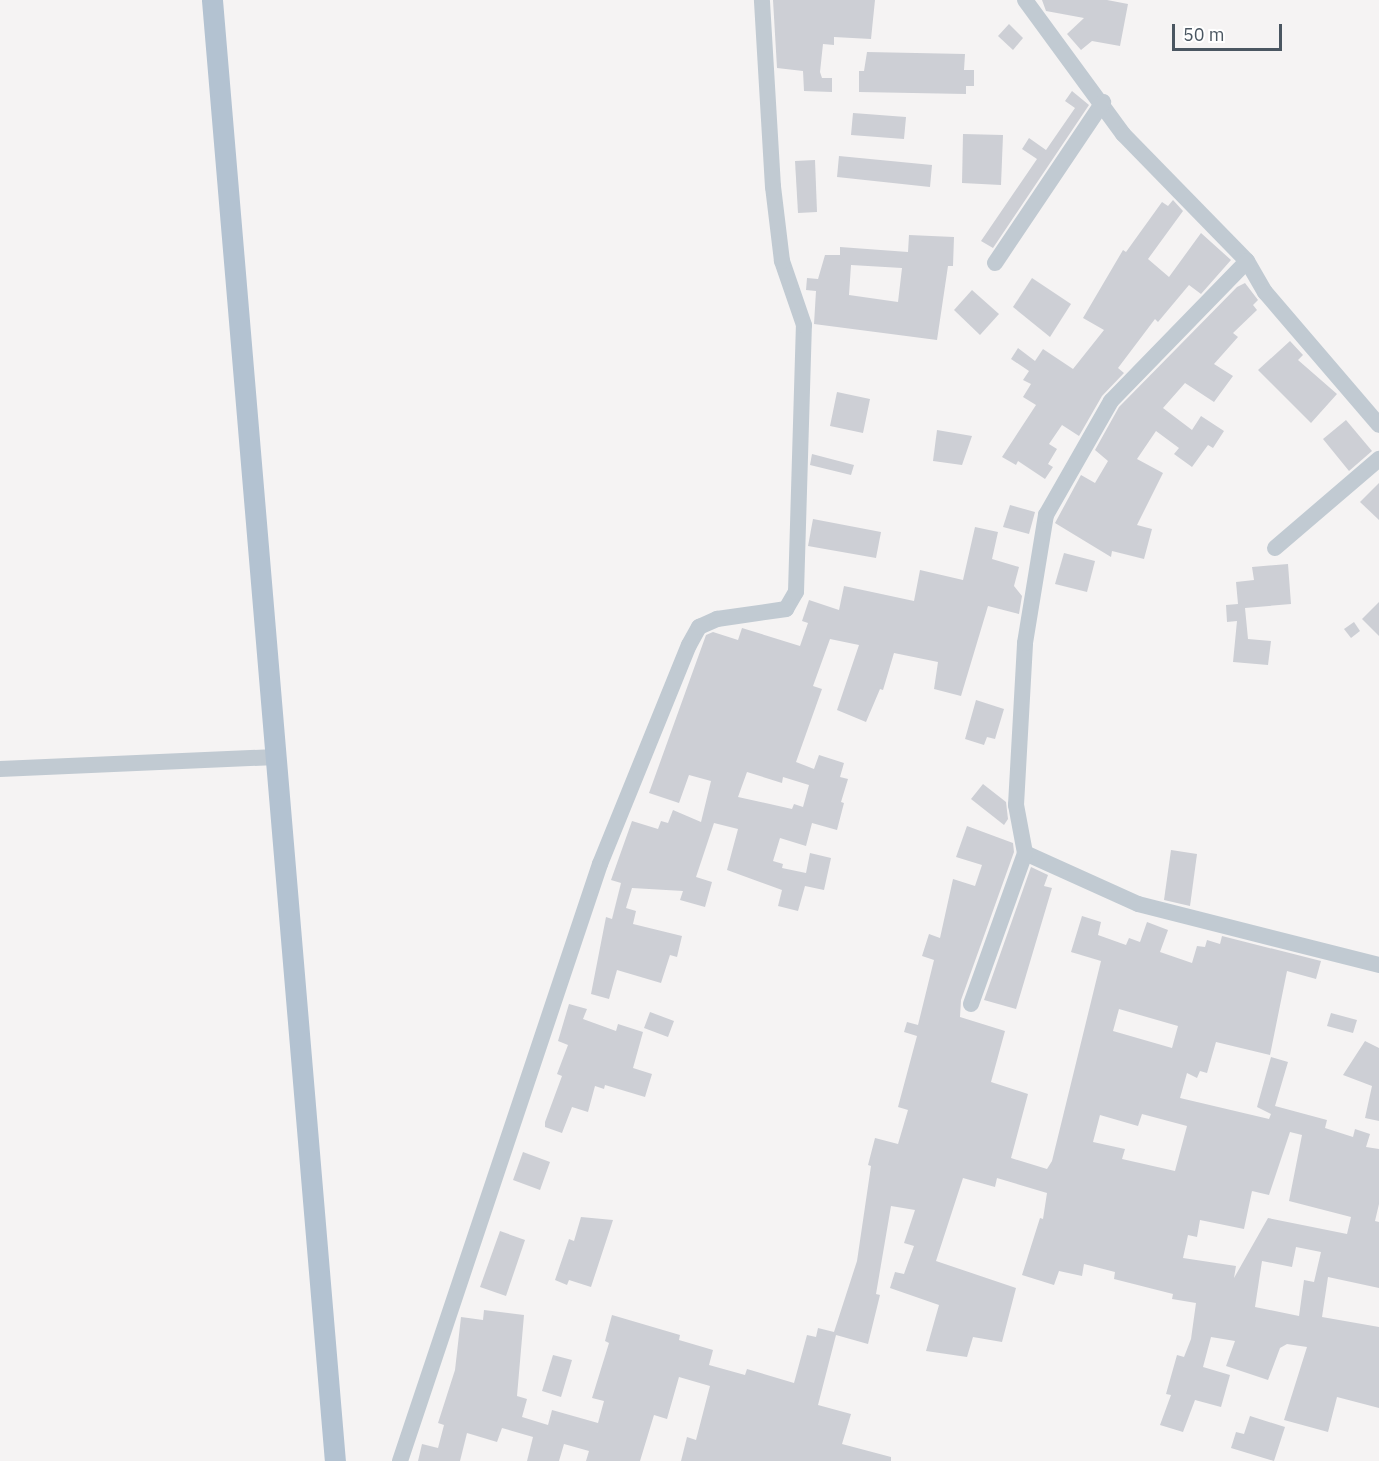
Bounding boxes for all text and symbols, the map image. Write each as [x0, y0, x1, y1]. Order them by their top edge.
scale bar [1175, 12, 1284, 50]
text: 50 m [1183, 23, 1225, 46]

